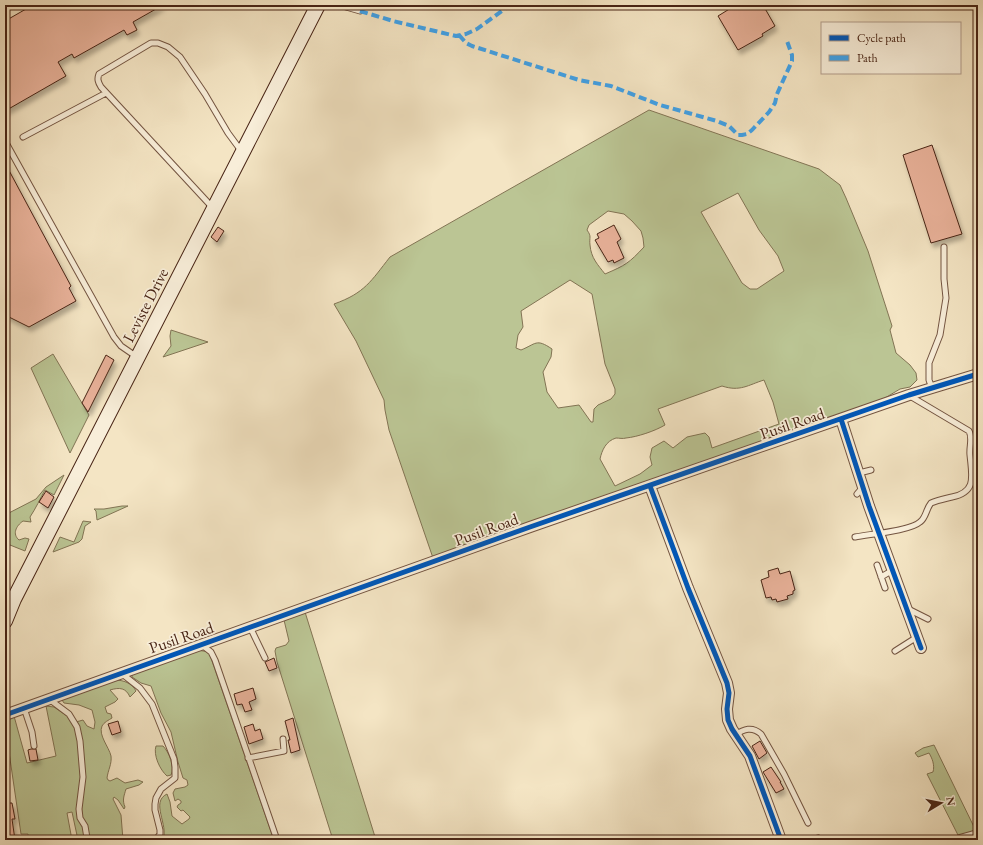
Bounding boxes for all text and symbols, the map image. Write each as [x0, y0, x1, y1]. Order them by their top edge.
legend [821, 22, 961, 74]
text: Cycle path [857, 30, 906, 46]
text: Path [857, 50, 878, 66]
street label: Leviste Drive [118, 265, 173, 346]
street label: Pusil Road [757, 402, 828, 444]
street label: Pusil Road [451, 508, 522, 551]
street label: Pusil Road [146, 616, 217, 658]
north arrow [921, 783, 961, 823]
text: N [943, 796, 959, 807]

